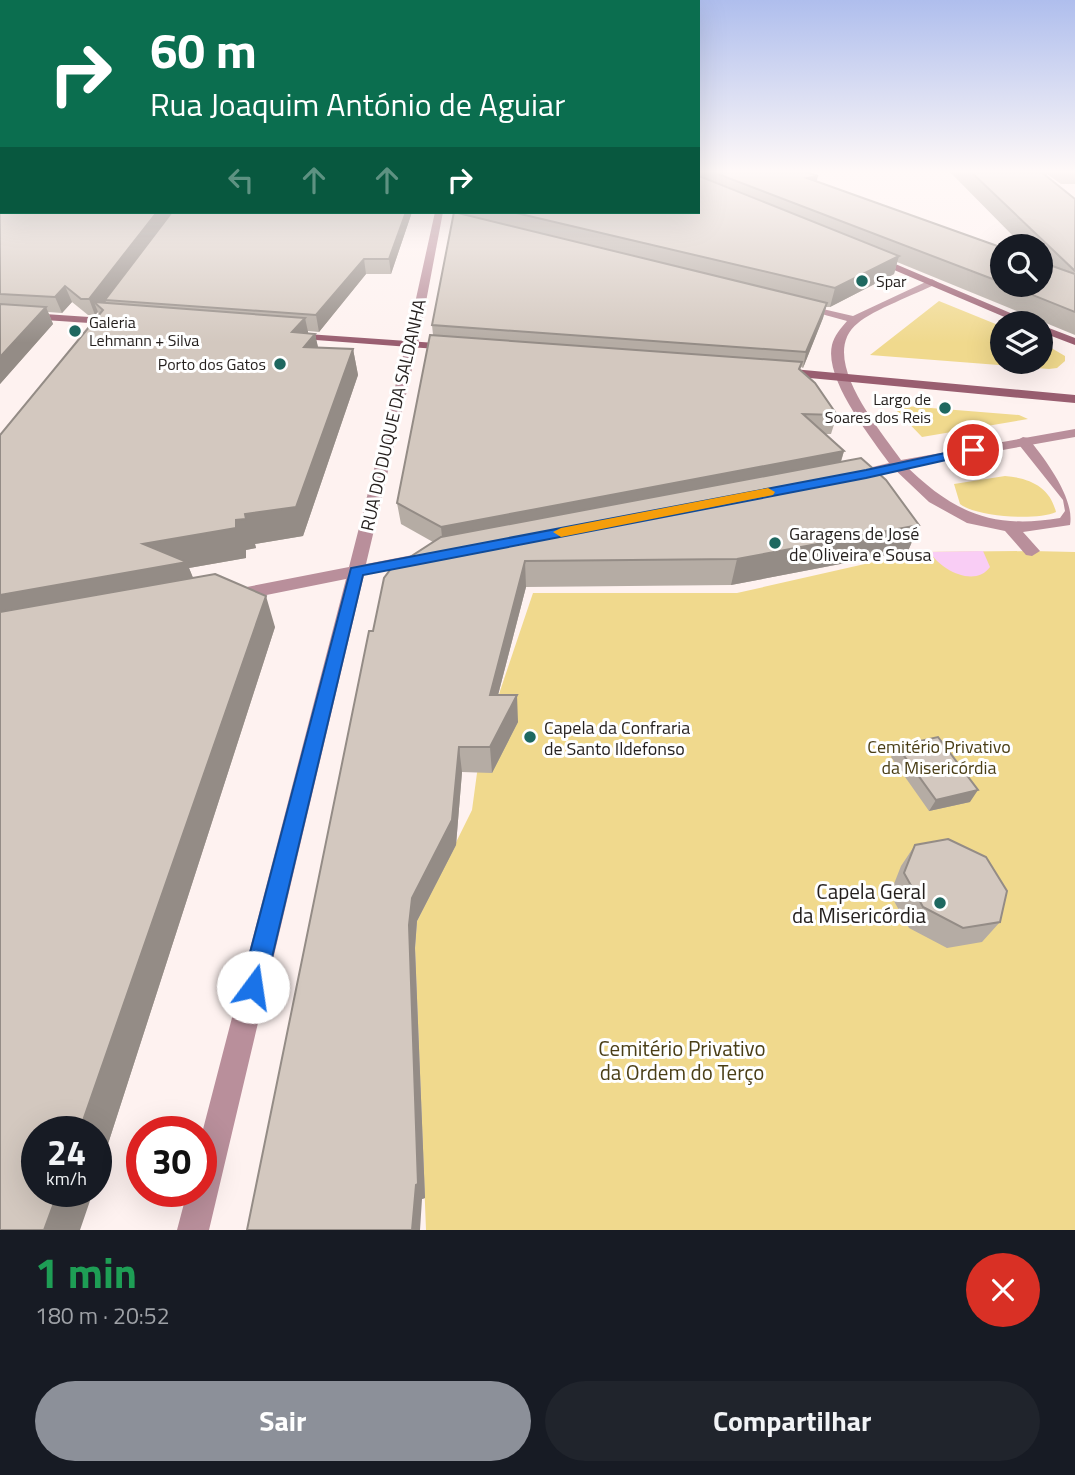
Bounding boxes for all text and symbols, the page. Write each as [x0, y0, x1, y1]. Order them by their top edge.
text: 60 m [150, 12, 257, 87]
icon: right [35, 28, 126, 119]
text: Rua Joaquim António de Aguiar [150, 80, 565, 128]
icon: left [222, 161, 260, 199]
icon: ahead [295, 161, 333, 199]
icon: ahead [368, 161, 406, 199]
icon: right [441, 161, 479, 199]
map controls [990, 234, 1053, 374]
button: search [990, 234, 1053, 297]
place label: Spar [876, 269, 907, 293]
marker: Spar [854, 273, 870, 289]
street label: RUA DO DUQUE DA SALDANHA [353, 296, 433, 534]
place label: Galeria Lehmann + Silva [89, 310, 199, 352]
button: layers [990, 311, 1053, 374]
marker: Galeria Lehmann + Silva [67, 323, 83, 339]
place label: Porto dos Gatos [158, 352, 266, 376]
marker: Porto dos Gatos [272, 356, 288, 372]
place label: Largo de Soares dos Reis [825, 387, 931, 429]
marker: Largo de Soares dos Reis [937, 400, 953, 416]
pin [943, 420, 1003, 480]
icon: arrive [954, 431, 992, 469]
place label: Garagens de José de Oliveira e Sousa [789, 520, 932, 568]
marker: Garagens de José de Oliveira e Sousa [767, 535, 783, 551]
place label: Capela da Confraria de Santo Ildefonso [544, 714, 690, 762]
marker: Capela da Confraria de Santo Ildefonso [522, 729, 538, 745]
park label: Cemitério Privativo da Misericórdia [867, 733, 1011, 781]
place label: Capela Geral da Misericórdia [792, 875, 926, 931]
marker: Capela Geral da Misericórdia [932, 895, 948, 911]
position arrow [216, 950, 290, 1024]
park label: Cemitério Privativo da Ordem do Terço [598, 1032, 766, 1088]
speed limit sign: 30 [126, 1116, 217, 1207]
text: 24 [47, 1125, 86, 1179]
text: km/h [46, 1165, 87, 1192]
text: 1 min [35, 1240, 137, 1304]
button: close [966, 1253, 1040, 1327]
text: 180 m · 20:52 [35, 1298, 170, 1333]
button: Sair [35, 1381, 531, 1461]
button: Compartilhar [545, 1381, 1040, 1461]

